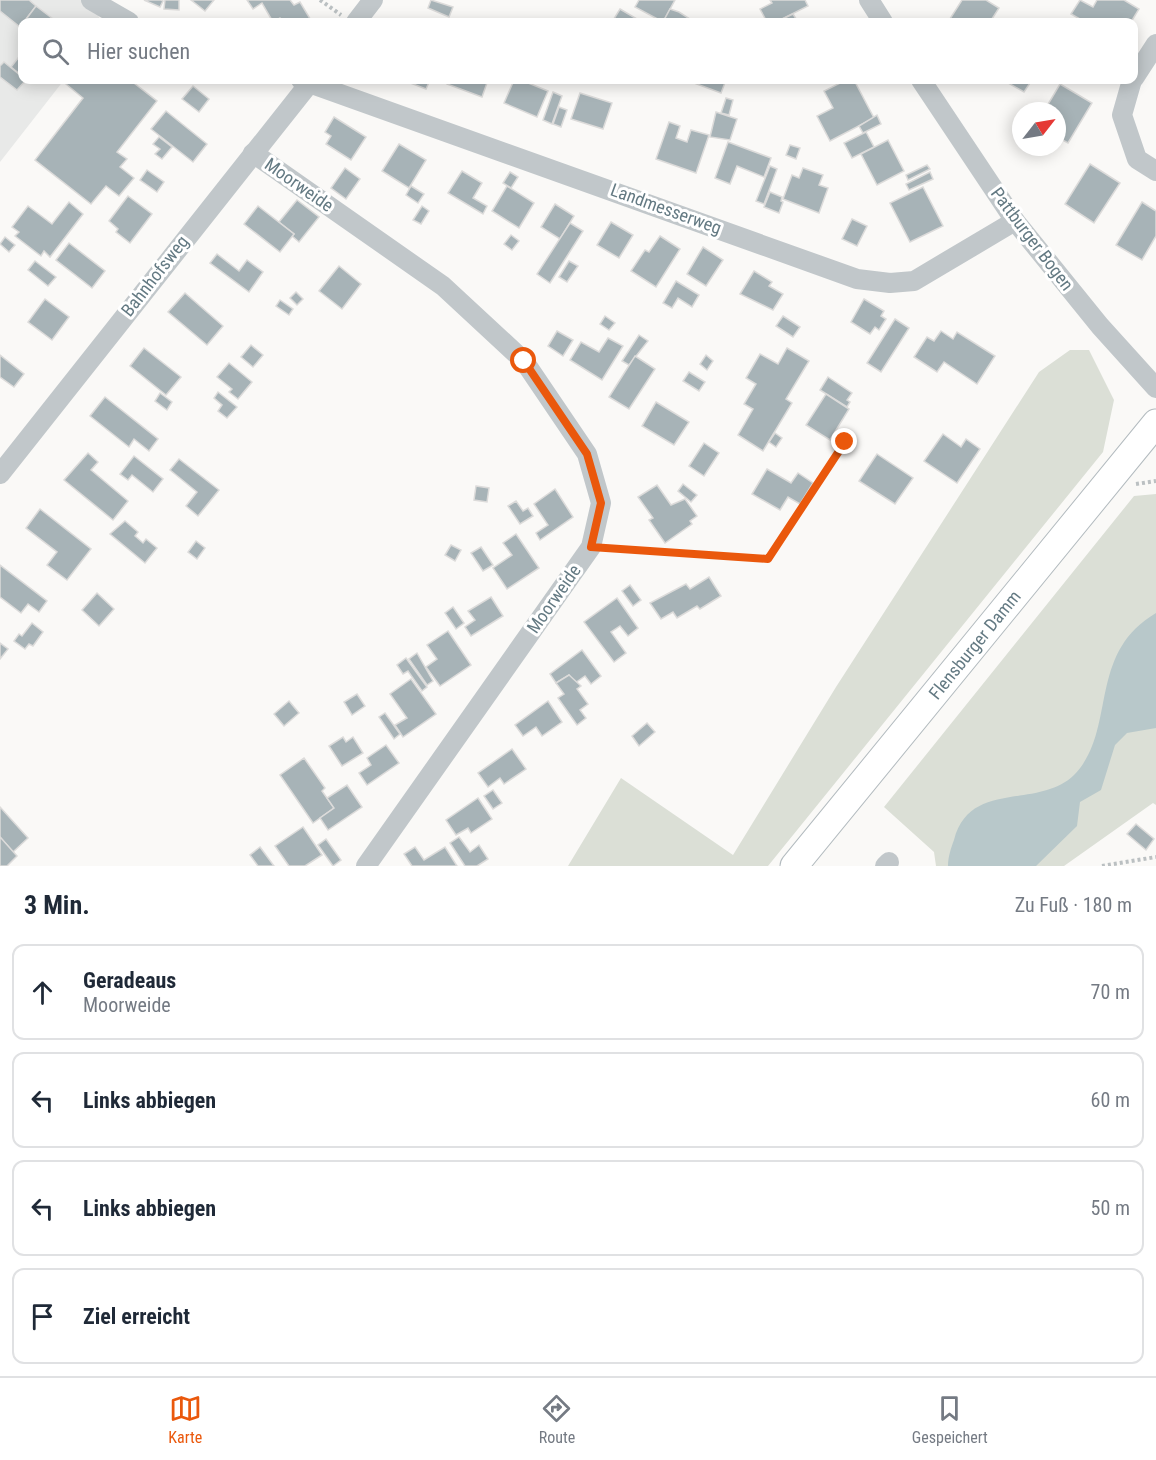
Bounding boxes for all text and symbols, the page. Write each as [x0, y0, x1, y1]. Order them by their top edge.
search box [18, 18, 1138, 84]
icon: search [39, 35, 72, 68]
text: Hier suchen [87, 39, 190, 64]
north arrow [1012, 102, 1066, 156]
street label: Moorweide [261, 153, 338, 216]
street label: Landmesserweg [608, 179, 724, 238]
street label: Pattburger Bogen [987, 183, 1078, 294]
street label: Bahnhofsweg [117, 231, 193, 320]
route start [510, 347, 536, 373]
route end [831, 428, 857, 454]
street label: Moorweide [522, 560, 585, 637]
street label: Flensburger Damm [924, 586, 1025, 703]
text: 3 Min. [24, 890, 90, 920]
text: Zu Fuß · 180 m [1015, 893, 1132, 917]
text: Geradeaus [83, 968, 176, 993]
icon: ahead [26, 976, 59, 1009]
text: 70 m [1091, 980, 1130, 1004]
text: Moorweide [83, 993, 171, 1017]
icon: left [26, 1084, 59, 1117]
text: Links abbiegen [83, 1088, 216, 1113]
text: 60 m [1091, 1088, 1130, 1112]
icon: left [26, 1192, 59, 1225]
text: Links abbiegen [83, 1196, 216, 1221]
text: 50 m [1091, 1196, 1130, 1220]
icon: arrive [26, 1300, 59, 1333]
text: Ziel erreicht [83, 1304, 190, 1329]
tab: Karte [168, 1392, 202, 1447]
tab: Route [539, 1392, 575, 1447]
tab: Gespeichert [912, 1392, 988, 1447]

